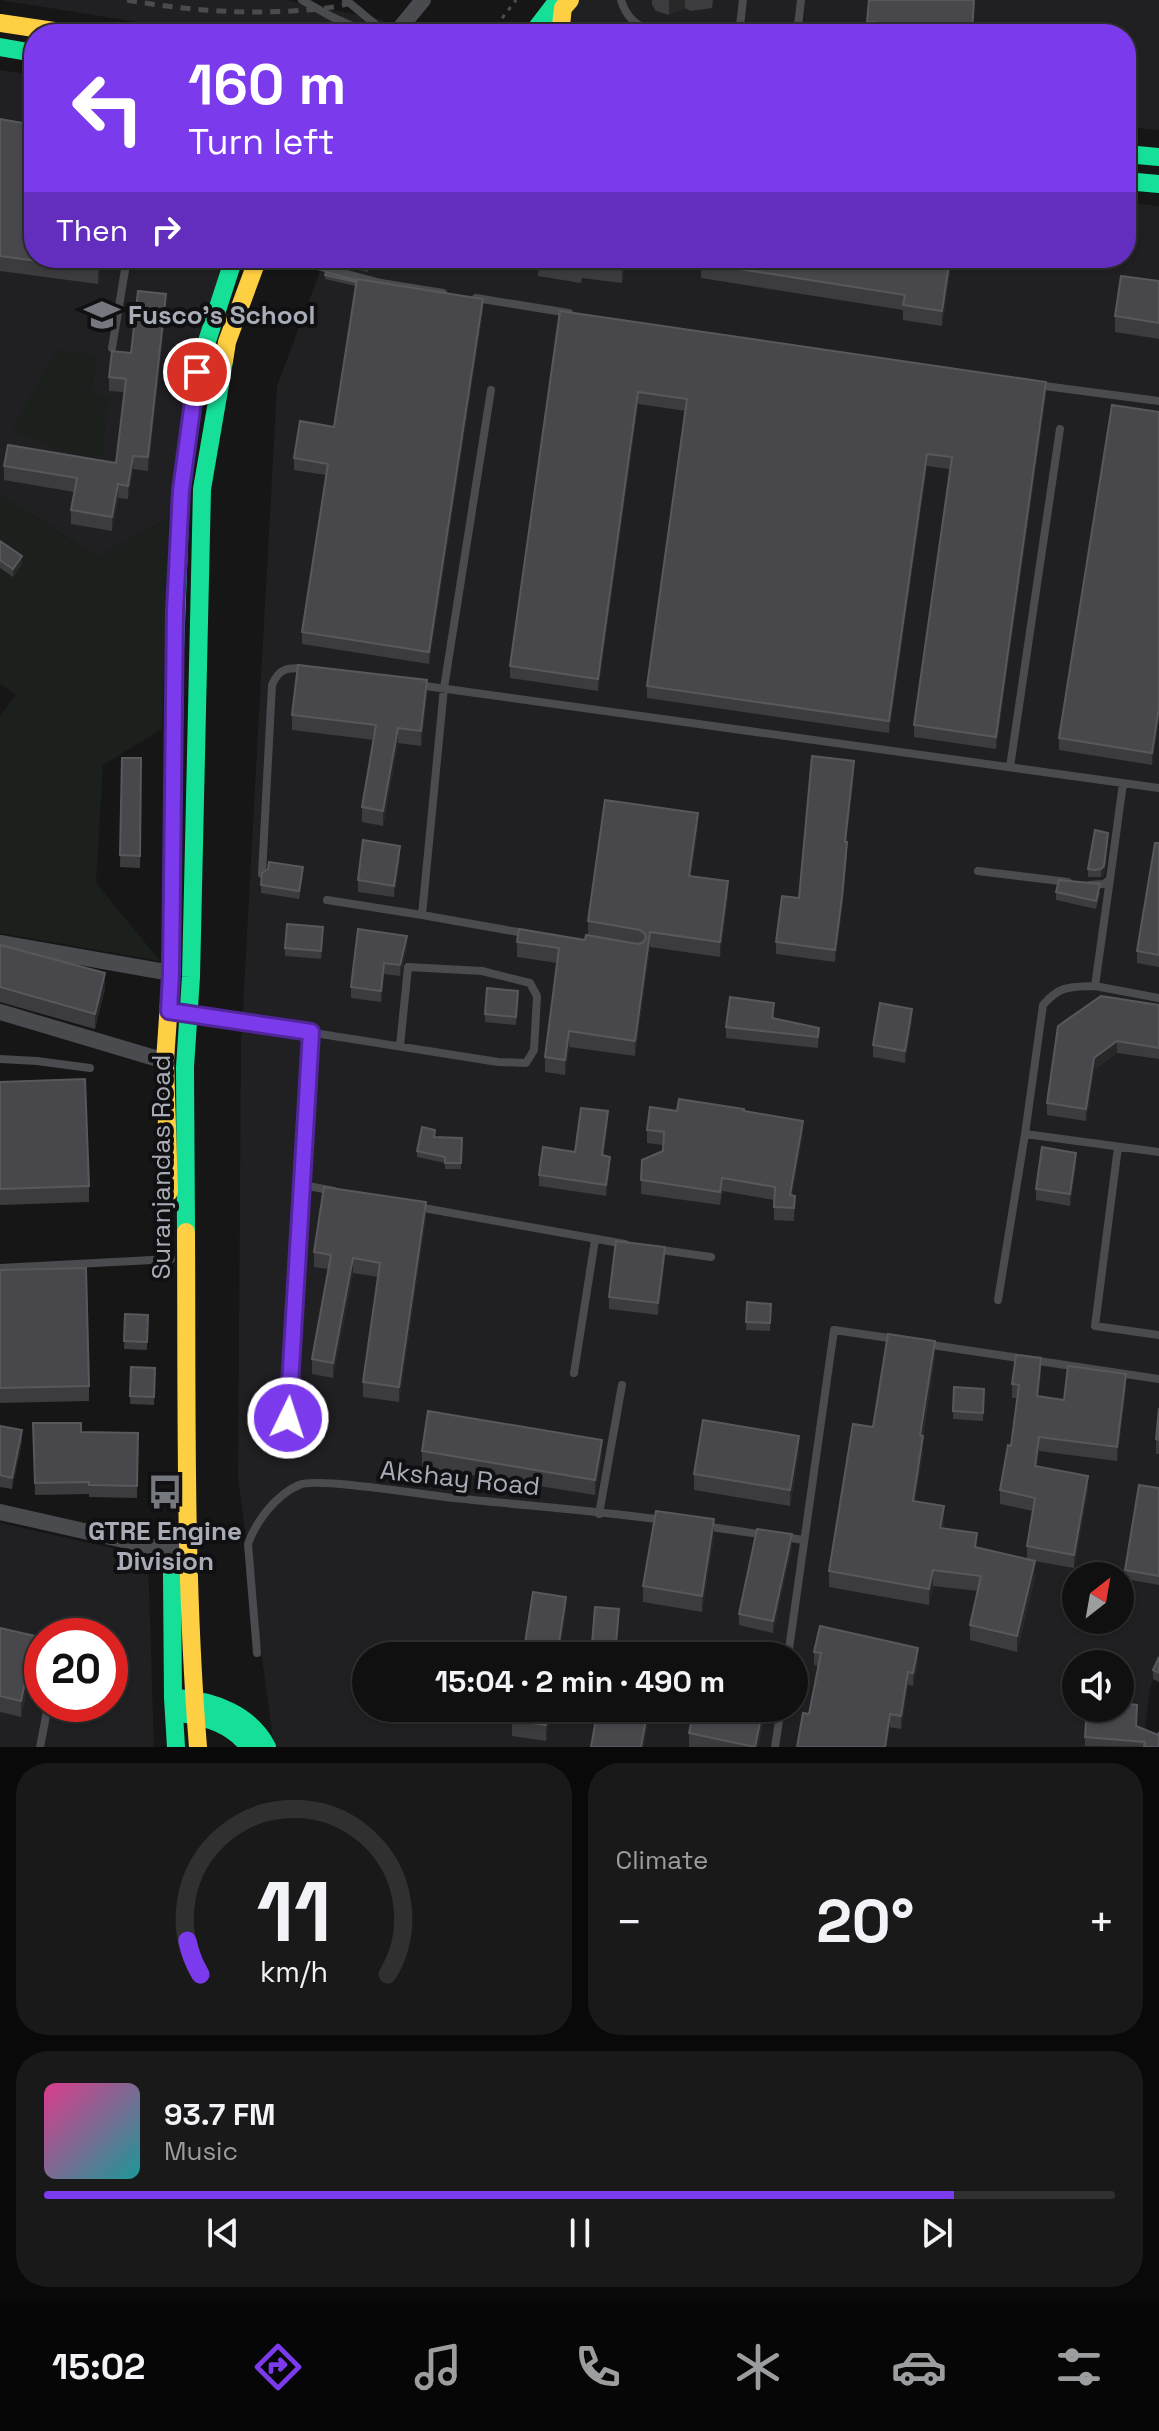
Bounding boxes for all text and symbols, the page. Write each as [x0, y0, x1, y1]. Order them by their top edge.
text: 160 m [188, 49, 346, 120]
icon: left [56, 56, 160, 160]
text: Turn left [188, 119, 335, 165]
icon: right [144, 208, 188, 252]
text: Then [56, 211, 128, 250]
school or university icon: Fusco's School [83, 296, 121, 334]
place label: Fusco's School [128, 298, 315, 332]
pin [163, 338, 231, 406]
icon: arrive [175, 350, 219, 394]
street label: Suranjandas Road [144, 1054, 178, 1280]
position arrow [246, 1376, 330, 1460]
street label: Akshay Road [378, 1453, 542, 1503]
bus stop icon: GTRE Engine Division [146, 1473, 184, 1511]
place label: GTRE Engine Division [88, 1514, 242, 1578]
north arrow [1062, 1562, 1134, 1634]
map controls [1062, 1562, 1134, 1722]
speed limit sign: 20 [24, 1618, 128, 1722]
button: sound [1062, 1650, 1134, 1722]
text: 15:04 · 2 min · 490 m [435, 1662, 725, 1701]
text: Climate [616, 1843, 708, 1877]
text: 11 [256, 1859, 331, 1965]
text: 20° [816, 1883, 914, 1960]
text: − [616, 1894, 643, 1950]
text: + [1088, 1894, 1115, 1950]
text: km/h [260, 1954, 328, 1990]
text: 93.7 FM [164, 2095, 275, 2134]
text: Music [164, 2134, 238, 2168]
icon: previous [201, 2211, 245, 2255]
icon: pause [558, 2211, 602, 2255]
icon: next [915, 2211, 959, 2255]
icon: directions [250, 2339, 306, 2395]
icon: music [410, 2339, 466, 2395]
icon: phone [570, 2339, 626, 2395]
icon: climate [730, 2339, 786, 2395]
icon: car [891, 2339, 947, 2395]
icon: filters [1051, 2339, 1107, 2395]
text: 15:02 [52, 2344, 145, 2390]

